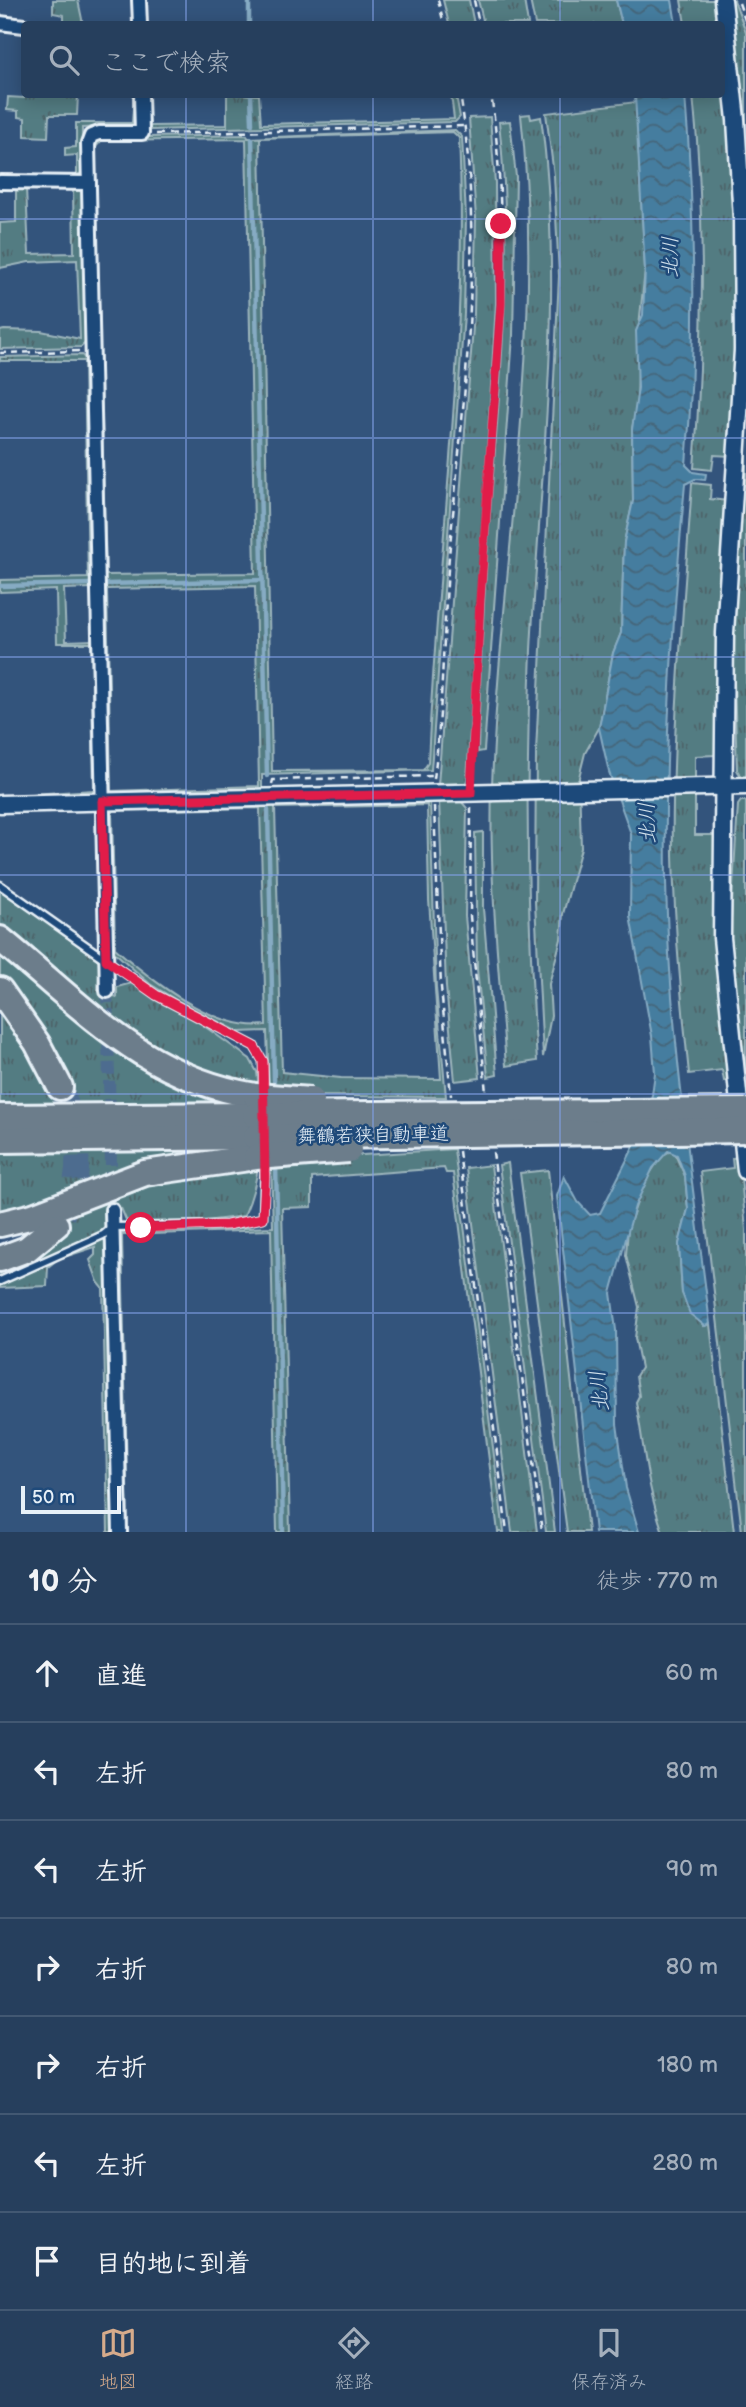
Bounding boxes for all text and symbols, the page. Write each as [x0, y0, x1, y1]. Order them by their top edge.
search box [21, 21, 725, 98]
icon: search [45, 41, 83, 79]
text: ここで検索 [101, 48, 231, 79]
route end [485, 208, 516, 239]
water label: 北川 [658, 236, 683, 278]
water label: 北川 [634, 802, 661, 844]
street label: 舞鶴若狭自動車道 [297, 1123, 449, 1148]
route start [125, 1212, 156, 1243]
water label: 北川 [585, 1369, 614, 1413]
scale bar [21, 1483, 121, 1515]
text: 50 m [32, 1486, 75, 1509]
text: 10 分 [28, 1564, 97, 1600]
text: 徒歩 · 770 m [596, 1567, 718, 1595]
icon: ahead [28, 1654, 66, 1692]
text: 60 m [665, 1659, 718, 1687]
text: 直進 [95, 1661, 147, 1692]
icon: left [28, 1752, 66, 1790]
text: 80 m [666, 1757, 718, 1785]
text: 左折 [95, 1759, 147, 1790]
icon: left [28, 1850, 66, 1888]
text: 90 m [666, 1855, 718, 1883]
text: 左折 [95, 1857, 147, 1888]
icon: right [28, 1948, 66, 1986]
text: 80 m [666, 1953, 718, 1981]
text: 右折 [95, 1955, 147, 1986]
icon: right [28, 2046, 66, 2084]
text: 180 m [657, 2051, 718, 2079]
text: 右折 [95, 2053, 147, 2084]
icon: left [28, 2144, 66, 2182]
text: 280 m [652, 2149, 718, 2177]
text: 左折 [95, 2151, 147, 2182]
icon: arrive [28, 2242, 66, 2280]
text: 目的地に到着 [95, 2249, 251, 2280]
tab: 地図 [99, 2324, 137, 2394]
tab: 経路 [335, 2324, 373, 2394]
tab: 保存済み [571, 2324, 647, 2394]

